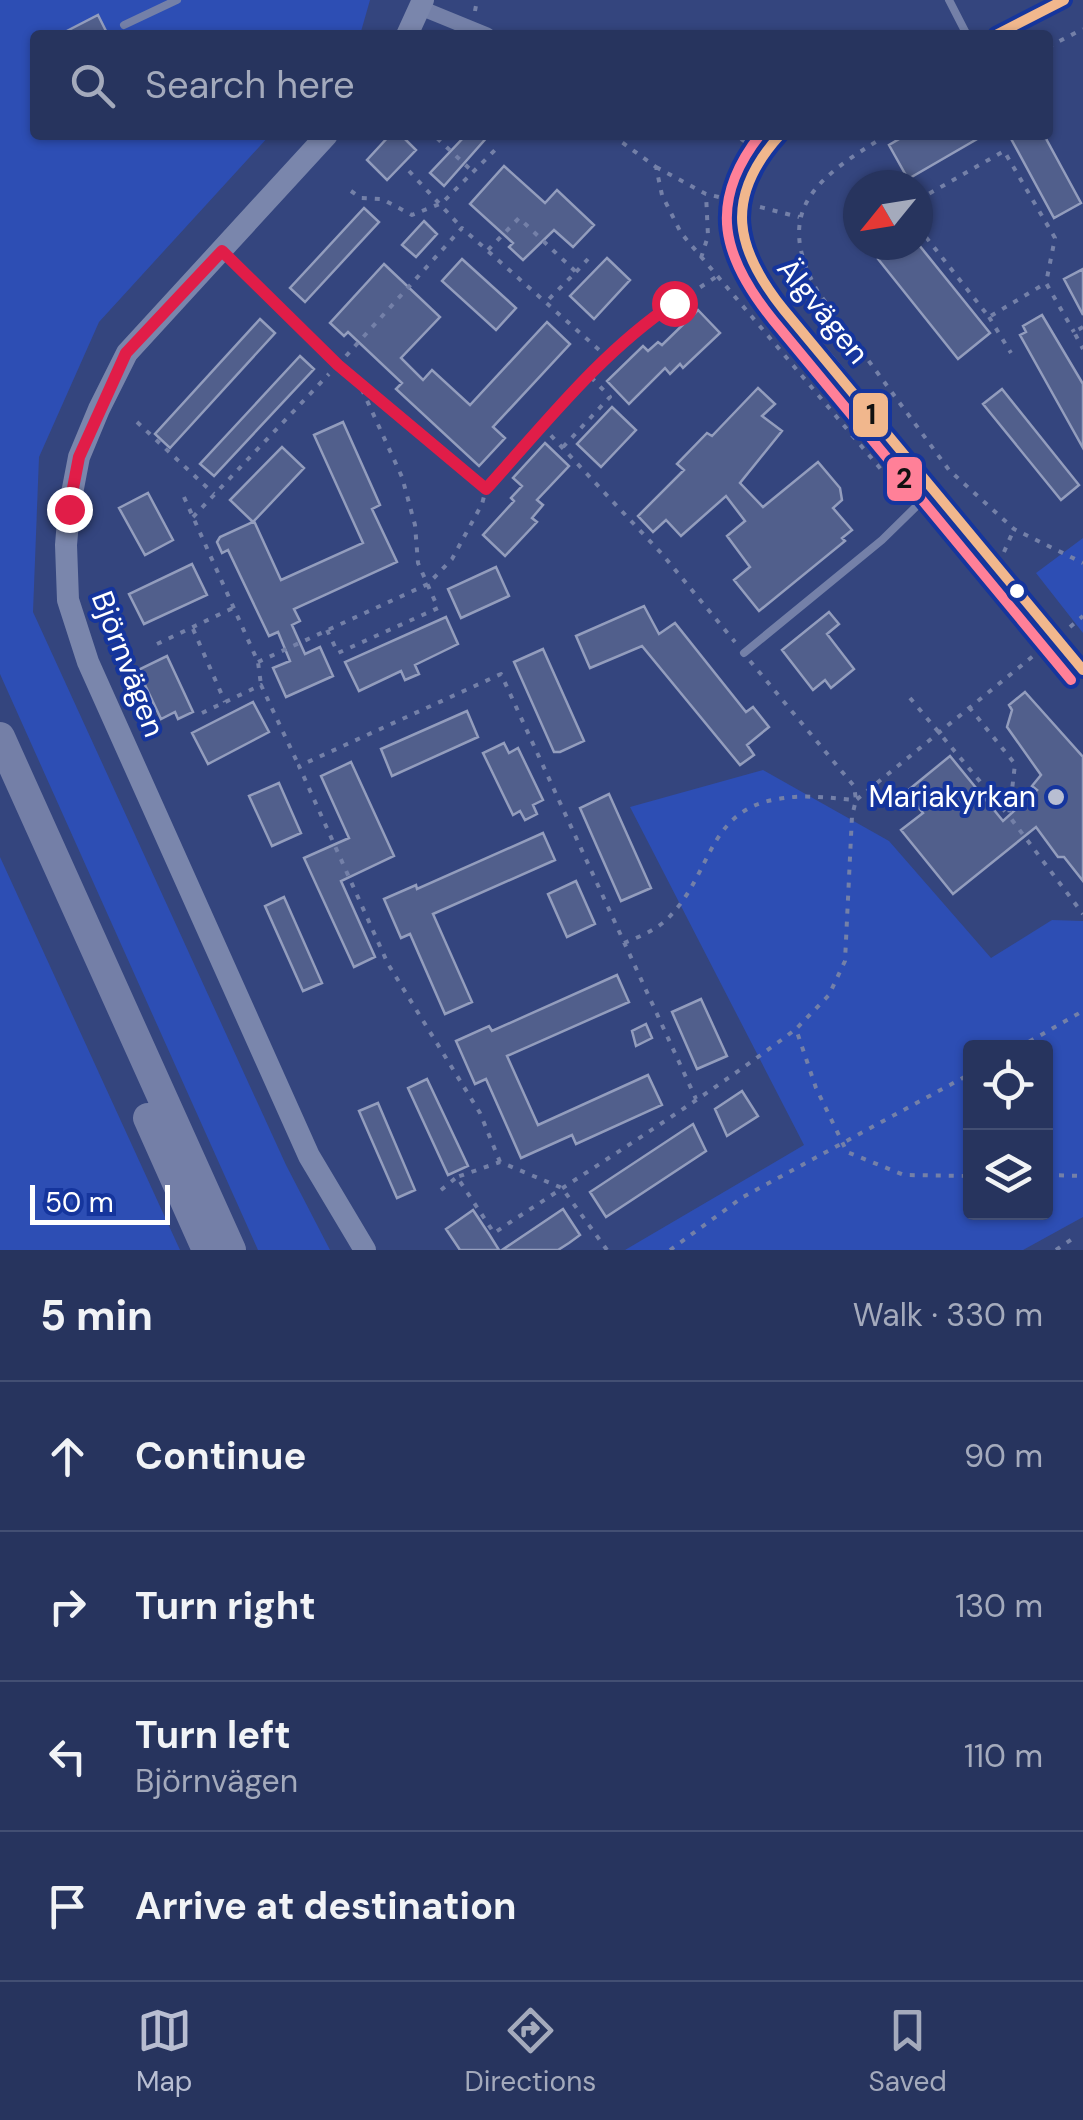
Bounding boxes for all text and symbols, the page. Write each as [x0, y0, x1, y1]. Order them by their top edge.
search box [30, 30, 1053, 140]
icon: search [65, 58, 120, 113]
text: Search here [145, 60, 355, 110]
north arrow [843, 170, 933, 260]
street label: Älgvägen [769, 250, 878, 372]
route start [652, 281, 698, 327]
line badge: 1 [851, 391, 890, 439]
text: 1 [866, 396, 876, 433]
line badge: 2 [885, 455, 924, 503]
text: 2 [896, 460, 912, 497]
route end [47, 487, 93, 533]
unlabelled marker [1007, 581, 1027, 601]
street label: Björnvägen [83, 585, 174, 742]
place label: Mariakyrkan [868, 777, 1036, 816]
marker: Mariakyrkan [1045, 786, 1067, 808]
map controls [963, 1040, 1053, 1220]
button: locate [963, 1040, 1053, 1130]
button: layers [963, 1130, 1053, 1220]
scale bar [30, 1180, 170, 1224]
text: 50 m [45, 1184, 114, 1221]
text: 5 min [40, 1288, 153, 1343]
text: Walk · 330 m [853, 1294, 1043, 1336]
icon: ahead [40, 1429, 95, 1484]
text: Continue [135, 1431, 306, 1481]
text: 90 m [964, 1435, 1043, 1477]
icon: right [40, 1579, 95, 1634]
text: Turn right [135, 1581, 316, 1631]
text: 130 m [955, 1585, 1043, 1627]
text: Turn left [135, 1710, 291, 1760]
icon: left [40, 1729, 95, 1784]
text: 110 m [964, 1735, 1043, 1777]
text: Björnvägen [135, 1760, 298, 1802]
icon: arrive [40, 1879, 95, 1934]
text: Arrive at destination [135, 1881, 517, 1931]
tab: Map [136, 2003, 192, 2100]
tab: Directions [465, 2003, 596, 2100]
tab: Saved [868, 2003, 947, 2100]

